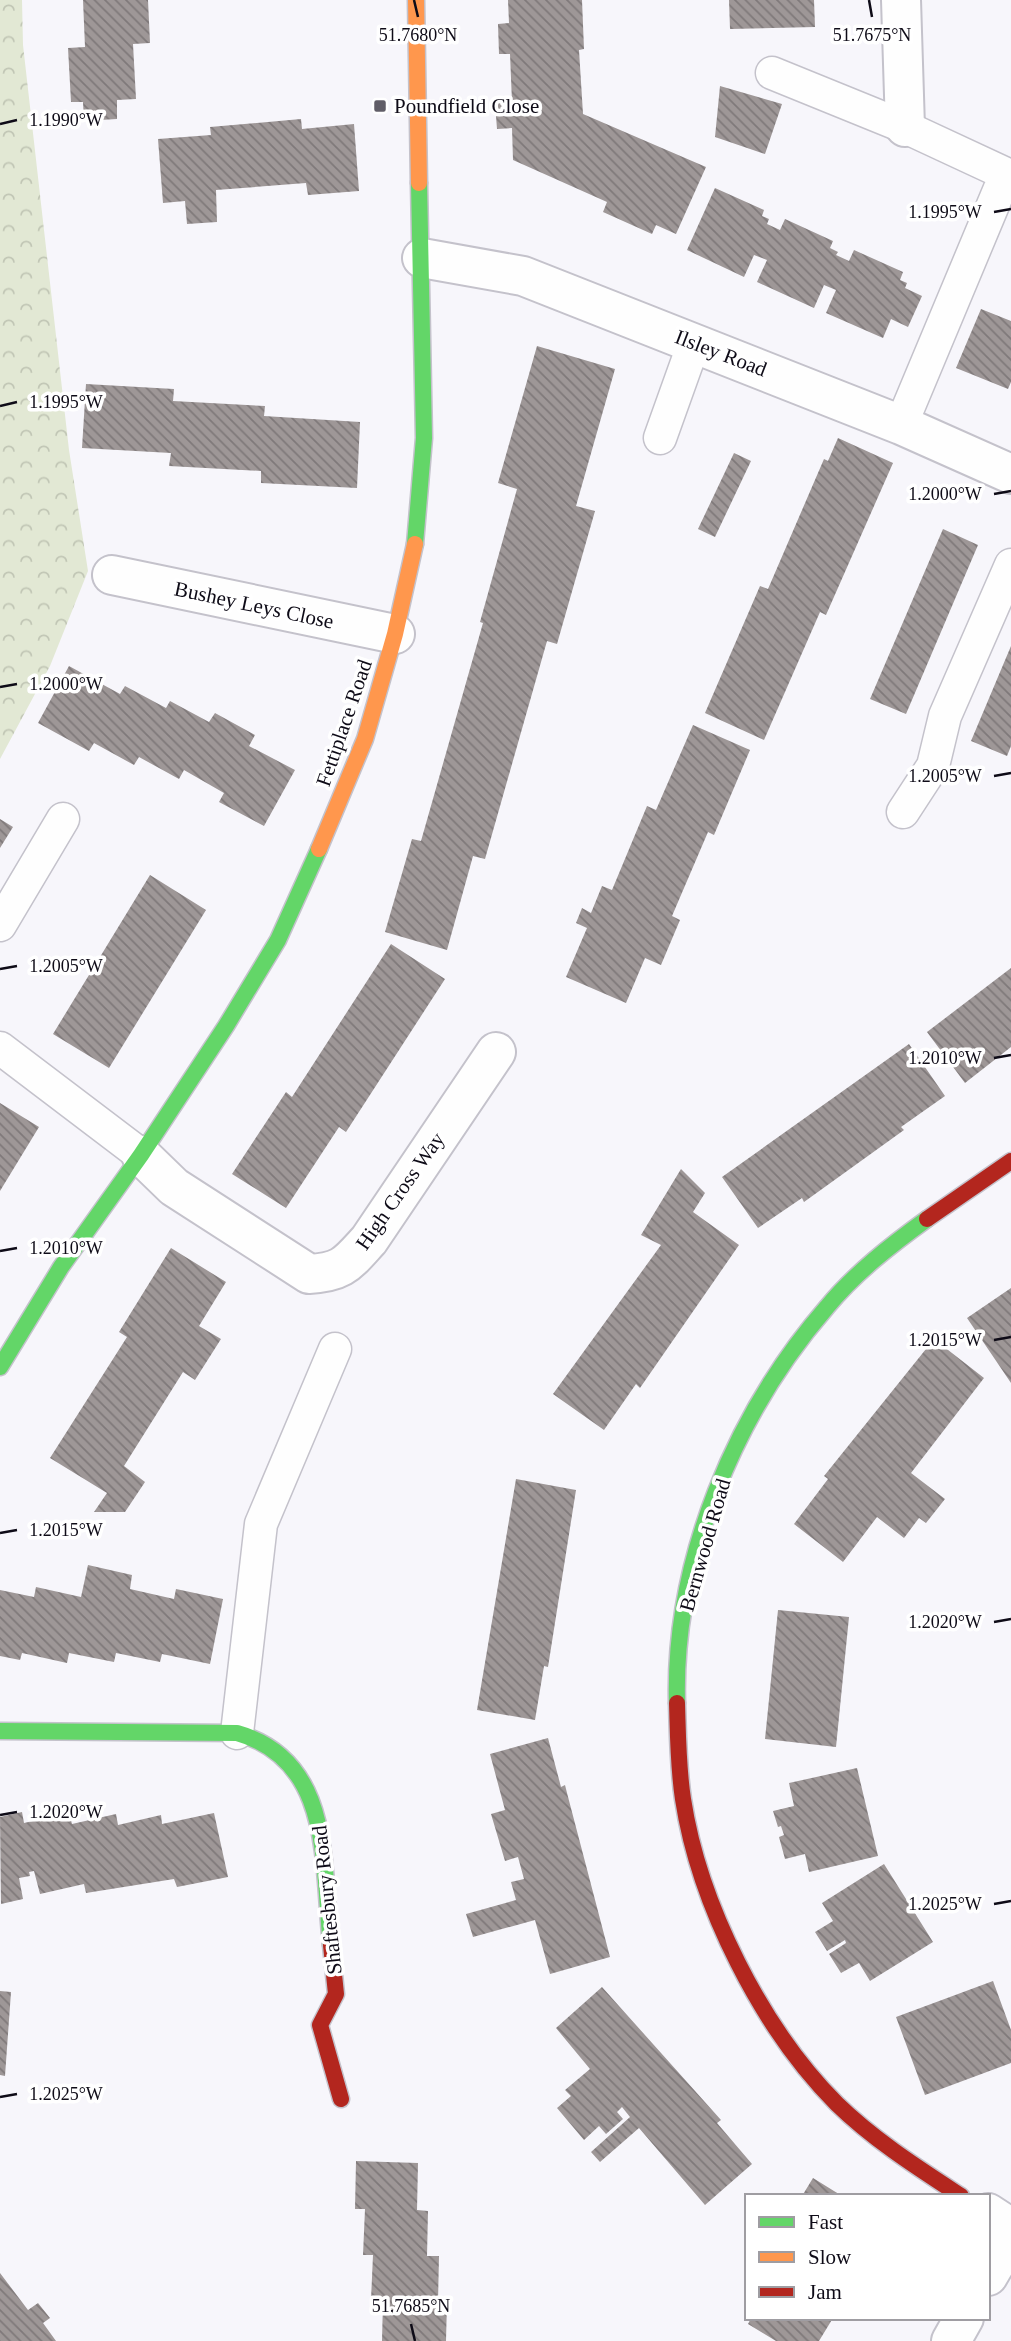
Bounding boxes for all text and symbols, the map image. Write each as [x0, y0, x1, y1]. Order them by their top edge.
text: 51.7680°N [379, 25, 457, 45]
text: 51.7675°N [833, 25, 911, 45]
place label: Poundfield Close [394, 94, 539, 118]
marker: Poundfield Close [372, 98, 388, 114]
text: 1.1990°W [29, 110, 103, 130]
text: 1.1995°W [908, 202, 982, 222]
street label: Ilsley Road [672, 325, 771, 382]
text: 1.1995°W [29, 392, 103, 412]
text: 1.2000°W [908, 484, 982, 504]
street label: Bushey Leys Close [172, 576, 336, 634]
street label: Fettiplace Road [311, 656, 377, 789]
text: 1.2000°W [29, 674, 103, 694]
text: 1.2005°W [908, 766, 982, 786]
text: 1.2005°W [29, 956, 103, 976]
text: 1.2010°W [908, 1048, 982, 1068]
street label: High Cross Way [351, 1127, 450, 1254]
text: 1.2010°W [29, 1238, 103, 1258]
text: 1.2015°W [908, 1330, 982, 1350]
street label: Bernwood Road [675, 1475, 736, 1614]
text: 1.2015°W [29, 1520, 103, 1540]
text: 1.2020°W [908, 1612, 982, 1632]
text: 1.2020°W [29, 1802, 103, 1822]
street label: Shaftesbury Road [307, 1824, 347, 1976]
text: 1.2025°W [908, 1894, 982, 1914]
text: 1.2025°W [29, 2084, 103, 2104]
legend [745, 2194, 990, 2320]
text: Fast [808, 2210, 843, 2234]
text: Slow [808, 2245, 852, 2269]
text: Jam [808, 2280, 842, 2304]
text: 51.7685°N [372, 2296, 450, 2316]

